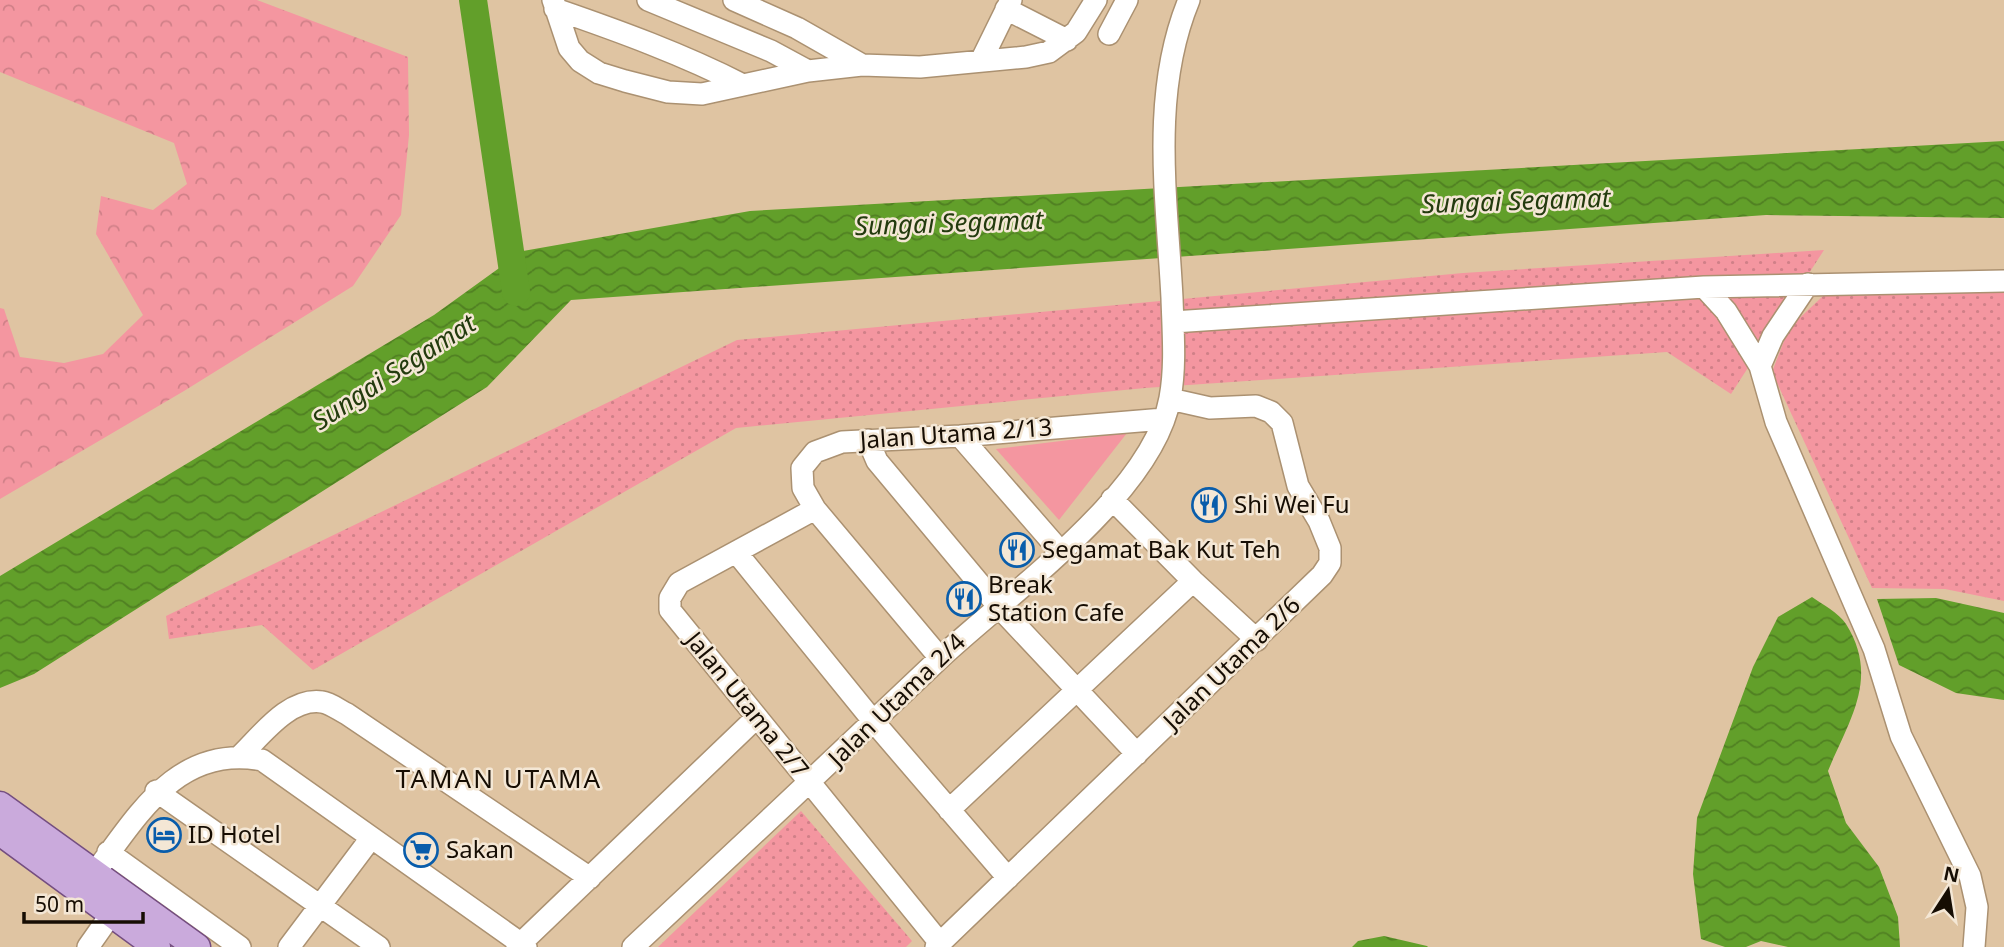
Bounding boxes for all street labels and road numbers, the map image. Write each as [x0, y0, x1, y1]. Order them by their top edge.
street label: Jalan Utama 2/13 [857, 409, 1053, 456]
street label: Jalan Utama 2/6 [1154, 588, 1307, 737]
street label: Jalan Utama 2/7 [678, 623, 817, 784]
street label: Jalan Utama 2/4 [819, 625, 972, 774]

